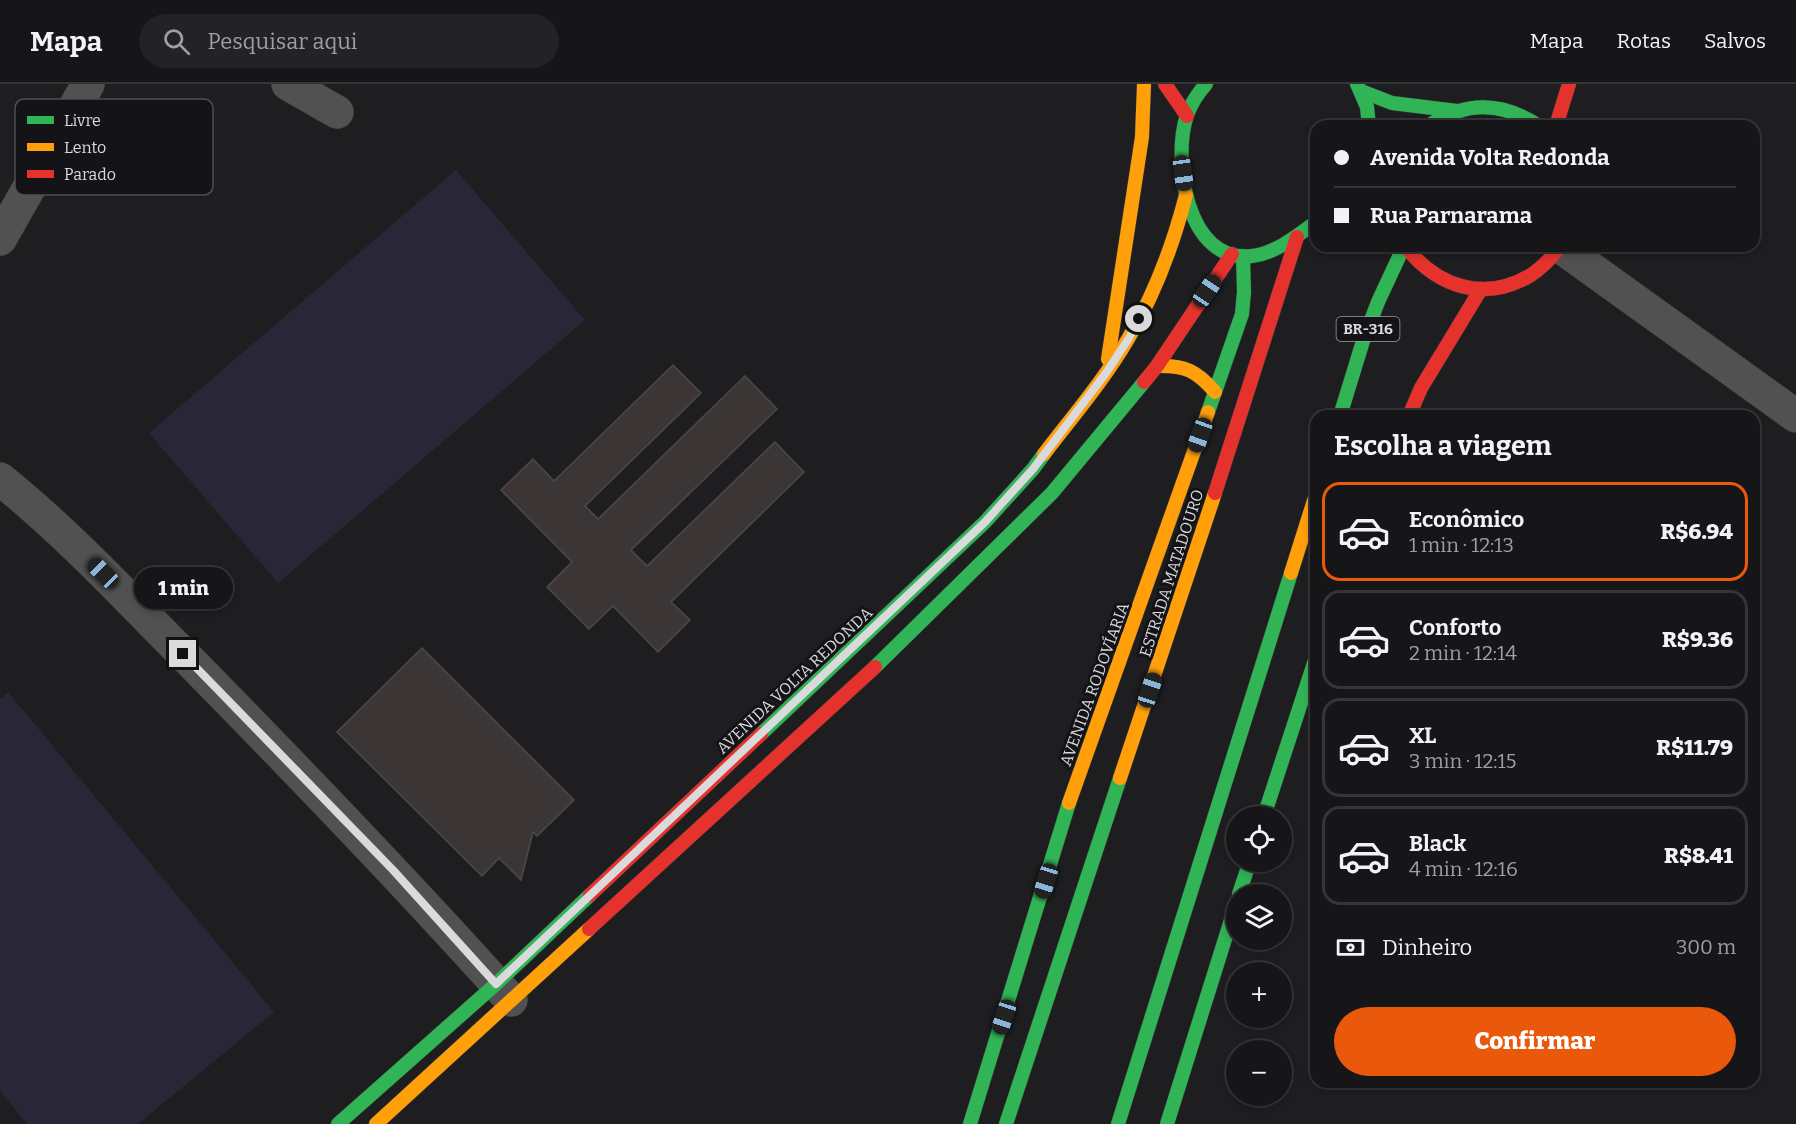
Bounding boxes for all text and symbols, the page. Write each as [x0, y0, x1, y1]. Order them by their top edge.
search box [139, 14, 559, 68]
text: Mapa [30, 25, 103, 58]
icon: search [160, 25, 193, 58]
text: Pesquisar aqui [208, 28, 357, 55]
text: Mapa [1530, 28, 1584, 54]
text: Rotas [1617, 28, 1671, 54]
text: Salvos [1704, 28, 1766, 54]
legend [15, 99, 213, 195]
text: Livre [64, 111, 101, 130]
text: Lento [64, 138, 106, 157]
text: Avenida Volta Redonda [1370, 144, 1610, 171]
car [1172, 154, 1194, 192]
text: Parado [64, 165, 116, 184]
text: Rua Parnarama [1370, 202, 1532, 229]
car [1189, 271, 1225, 311]
route start [1125, 305, 1152, 332]
road number: BR-316 [1336, 317, 1400, 341]
car [1185, 415, 1215, 455]
text: Escolha a viagem [1334, 430, 1552, 462]
street label: ESTRADA MATADOURO [1135, 487, 1208, 659]
icon: car [1337, 505, 1391, 559]
text: Econômico [1409, 506, 1524, 533]
text: R$6.94 [1660, 518, 1733, 545]
text: 1 min · 12:13 [1409, 533, 1514, 557]
car [84, 554, 122, 592]
callout: 1 min [134, 567, 232, 609]
text: 1 min [158, 576, 209, 600]
street label: AVENIDA RODOVÍARIA [1055, 599, 1133, 769]
street label: AVENIDA VOLTA REDONDA [712, 603, 877, 758]
icon: car [1337, 613, 1391, 667]
text: Conforto [1409, 614, 1501, 641]
text: R$9.36 [1662, 626, 1733, 653]
route end [169, 640, 196, 667]
text: 2 min · 12:14 [1409, 641, 1517, 665]
car [1136, 670, 1164, 710]
icon: car [1337, 721, 1391, 775]
text: XL [1409, 722, 1436, 749]
text: R$11.79 [1656, 734, 1733, 761]
text: 3 min · 12:15 [1409, 749, 1516, 773]
map controls [1226, 806, 1292, 1106]
button: locate [1226, 806, 1292, 872]
icon: car [1337, 829, 1391, 883]
text: Black [1409, 830, 1466, 857]
text: R$8.41 [1664, 842, 1733, 869]
text: 4 min · 12:16 [1409, 857, 1518, 881]
car [1032, 861, 1060, 901]
button: layers [1226, 884, 1292, 950]
icon: cash [1334, 931, 1367, 964]
text: Dinheiro [1382, 934, 1472, 961]
text: 300 m [1676, 935, 1736, 959]
button: + [1226, 962, 1292, 1028]
car [990, 997, 1018, 1037]
button: Confirmar [1334, 1007, 1736, 1076]
button: − [1226, 1040, 1292, 1106]

